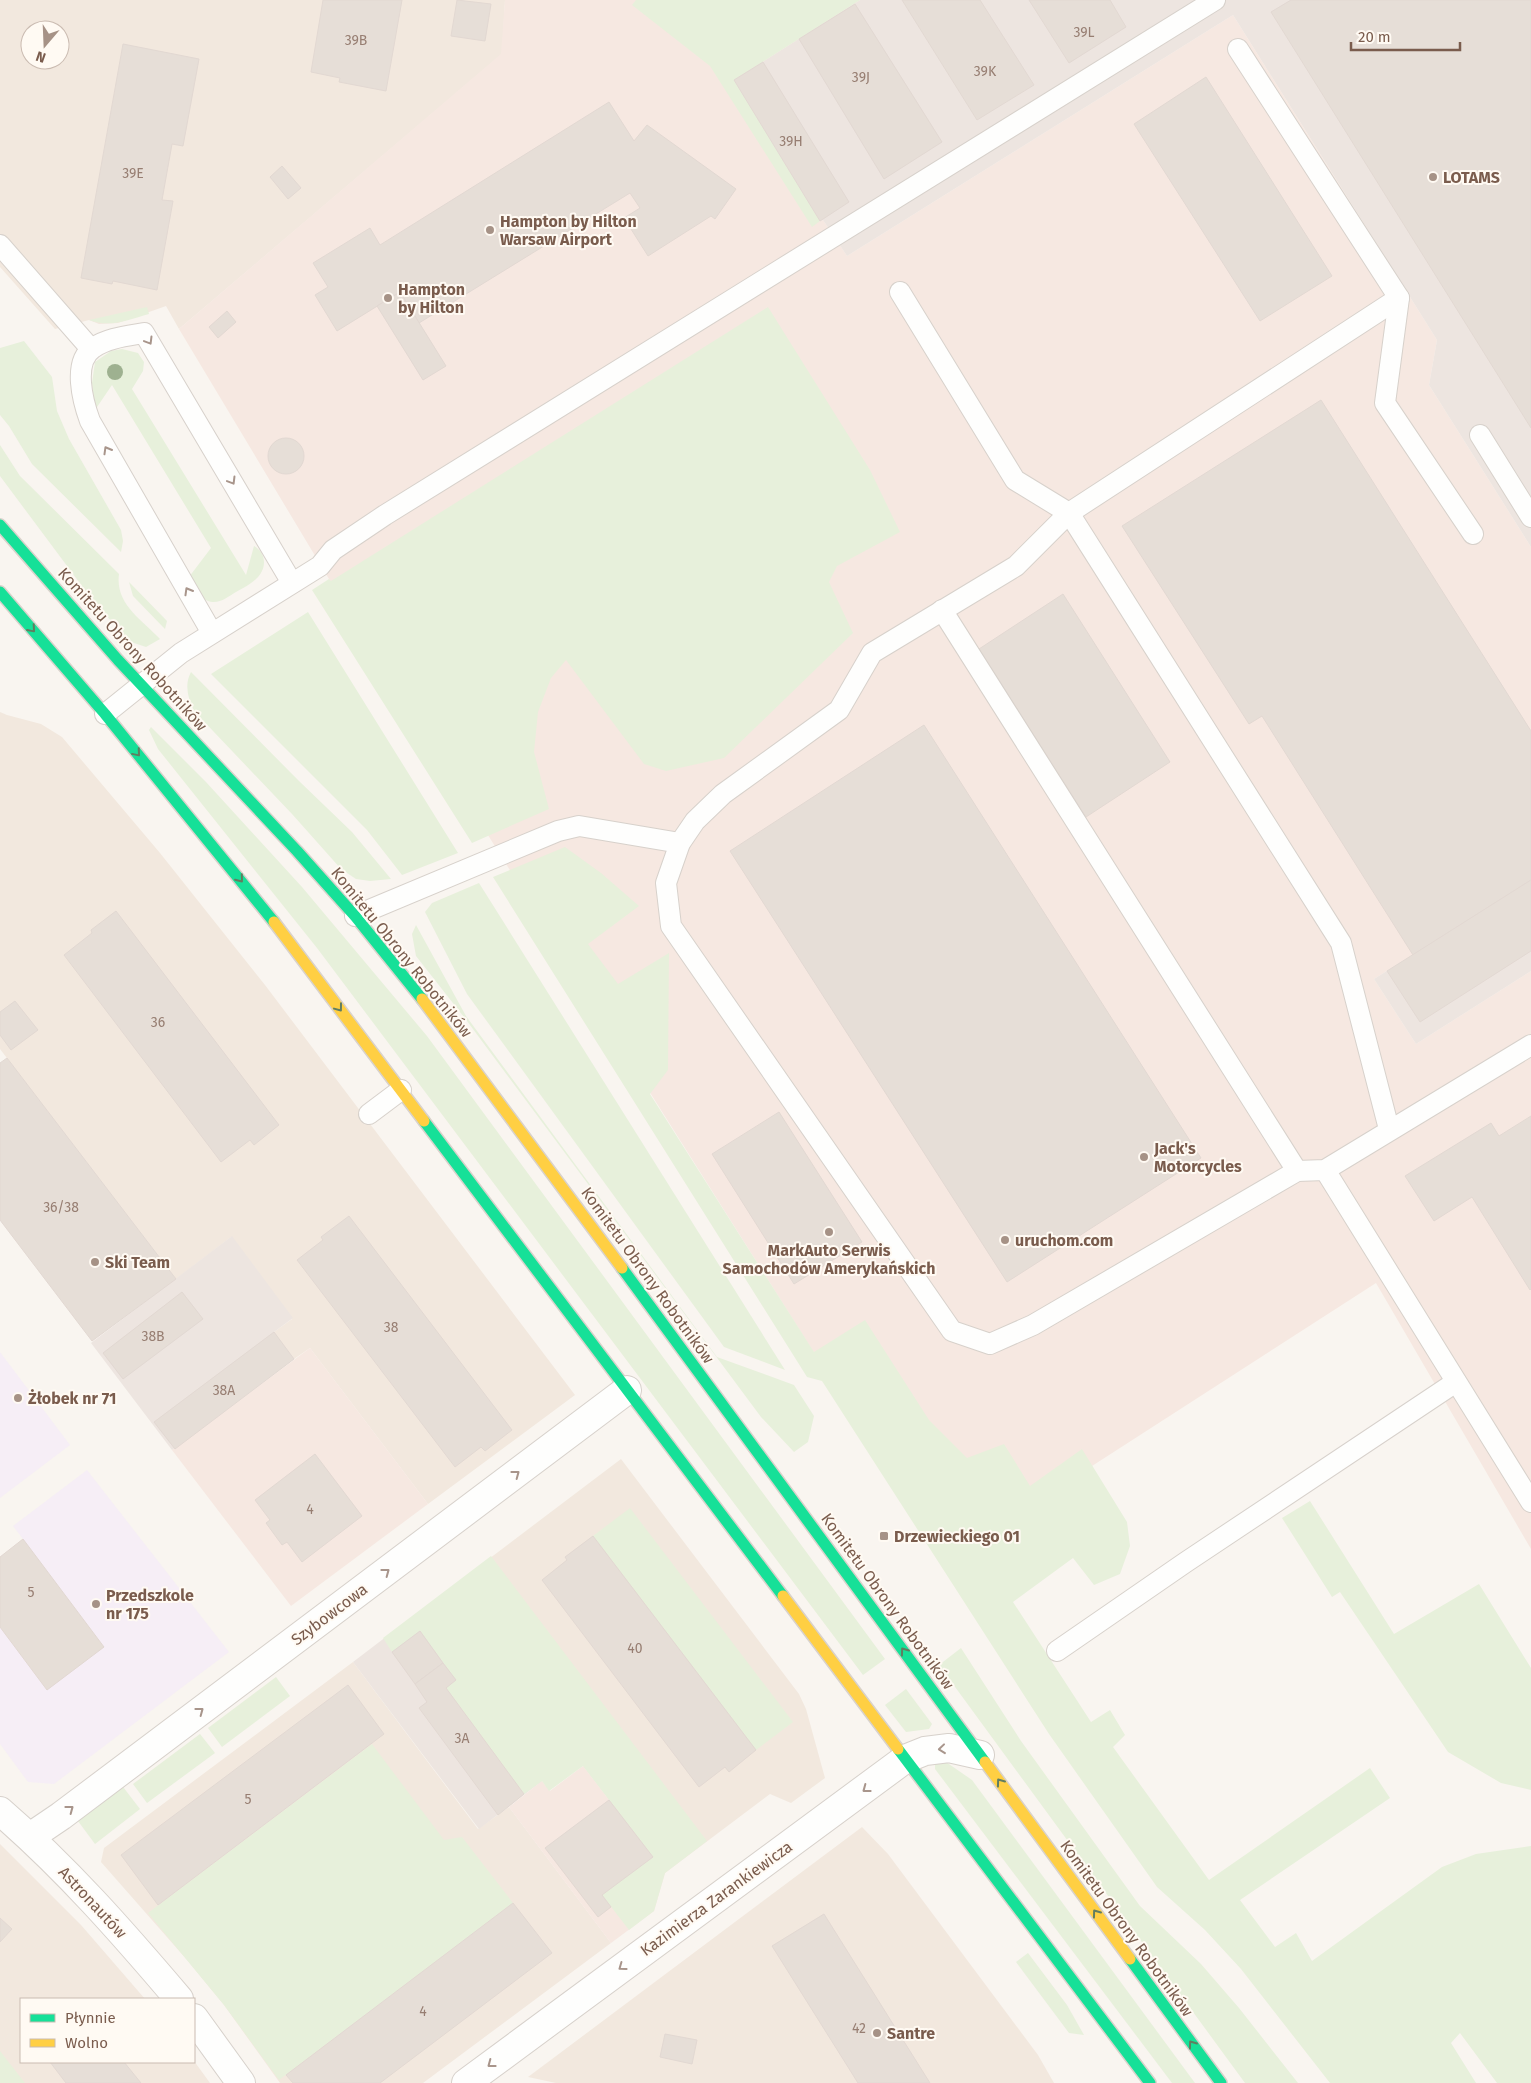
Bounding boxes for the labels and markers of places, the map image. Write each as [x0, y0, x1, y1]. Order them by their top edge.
place label: LOTAMS [1443, 168, 1500, 187]
marker: LOTAMS [1427, 171, 1439, 183]
place label: Hampton by Hilton Warsaw Airport [500, 212, 637, 249]
marker: Hampton by Hilton Warsaw Airport [484, 224, 496, 236]
place label: Hampton by Hilton [398, 280, 465, 317]
marker: Hampton by Hilton [382, 292, 394, 304]
place label: Jack's Motorcycles [1153, 1139, 1242, 1176]
marker: Jack's Motorcycles [1138, 1151, 1150, 1163]
marker: MarkAuto Serwis Samochodów Amerykańskich [823, 1226, 835, 1238]
place label: uruchom.com [1015, 1231, 1113, 1250]
marker: uruchom.com [999, 1234, 1011, 1246]
place label: MarkAuto Serwis Samochodów Amerykańskich [723, 1241, 935, 1278]
place label: Ski Team [105, 1253, 170, 1272]
marker: Ski Team [89, 1256, 101, 1268]
place label: Żłobek nr 71 [28, 1389, 116, 1408]
marker: Żłobek nr 71 [12, 1392, 24, 1404]
place label: Drzewieckiego 01 [894, 1527, 1020, 1546]
marker: Drzewieckiego 01 [878, 1530, 890, 1542]
place label: Przedszkole nr 175 [106, 1586, 194, 1623]
marker: Przedszkole nr 175 [90, 1598, 102, 1610]
place label: Santre [887, 2024, 935, 2043]
marker: Santre [871, 2027, 883, 2039]

